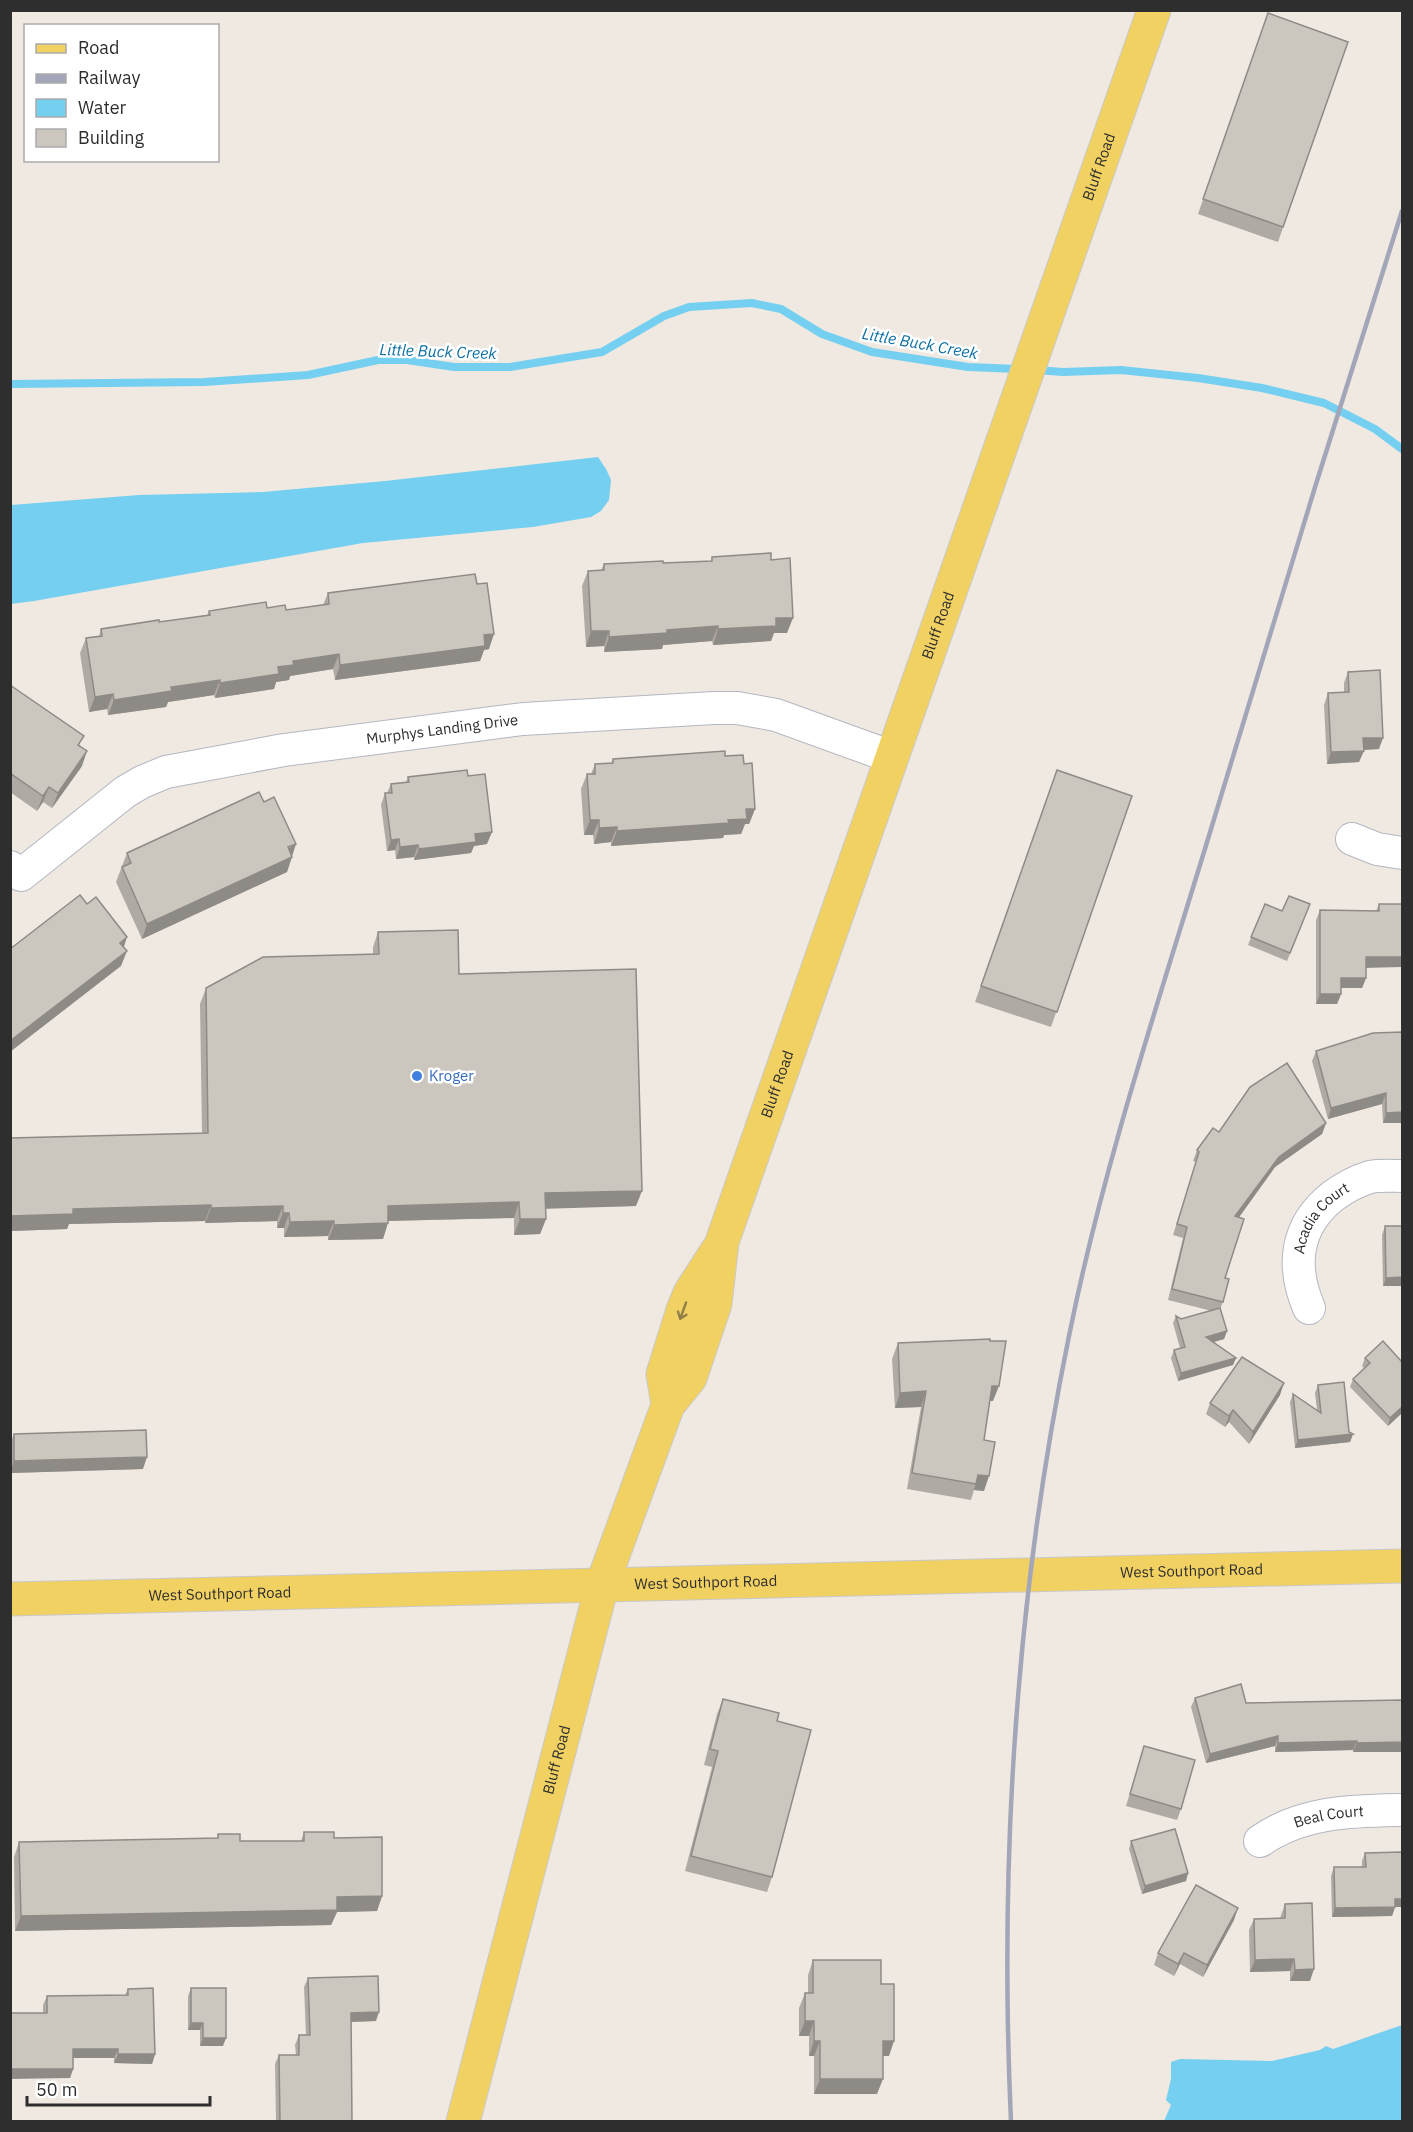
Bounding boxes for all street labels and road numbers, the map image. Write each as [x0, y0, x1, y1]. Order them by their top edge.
street label: Bluff Road [1078, 130, 1119, 203]
street label: Bluff Road [917, 589, 958, 662]
street label: Murphys Landing Drive [365, 710, 519, 748]
street label: Bluff Road [756, 1048, 797, 1120]
street label: Acadia Court [1289, 1178, 1352, 1255]
street label: West Southport Road [1120, 1559, 1263, 1582]
street label: West Southport Road [634, 1571, 777, 1593]
street label: West Southport Road [148, 1582, 292, 1605]
street label: Bluff Road [538, 1723, 574, 1796]
street label: Beal Court [1291, 1801, 1364, 1832]

